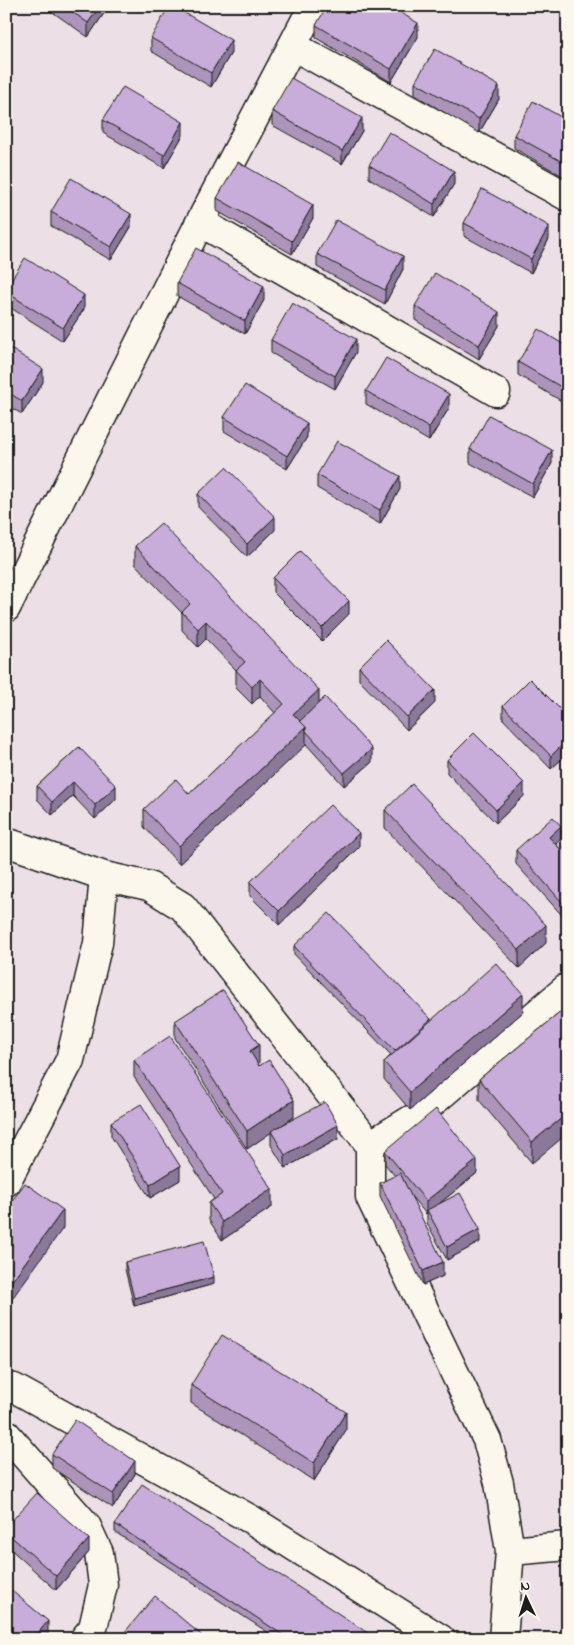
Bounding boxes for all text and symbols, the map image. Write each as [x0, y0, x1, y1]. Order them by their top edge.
north arrow [502, 1572, 552, 1622]
text: N [520, 1576, 531, 1597]

